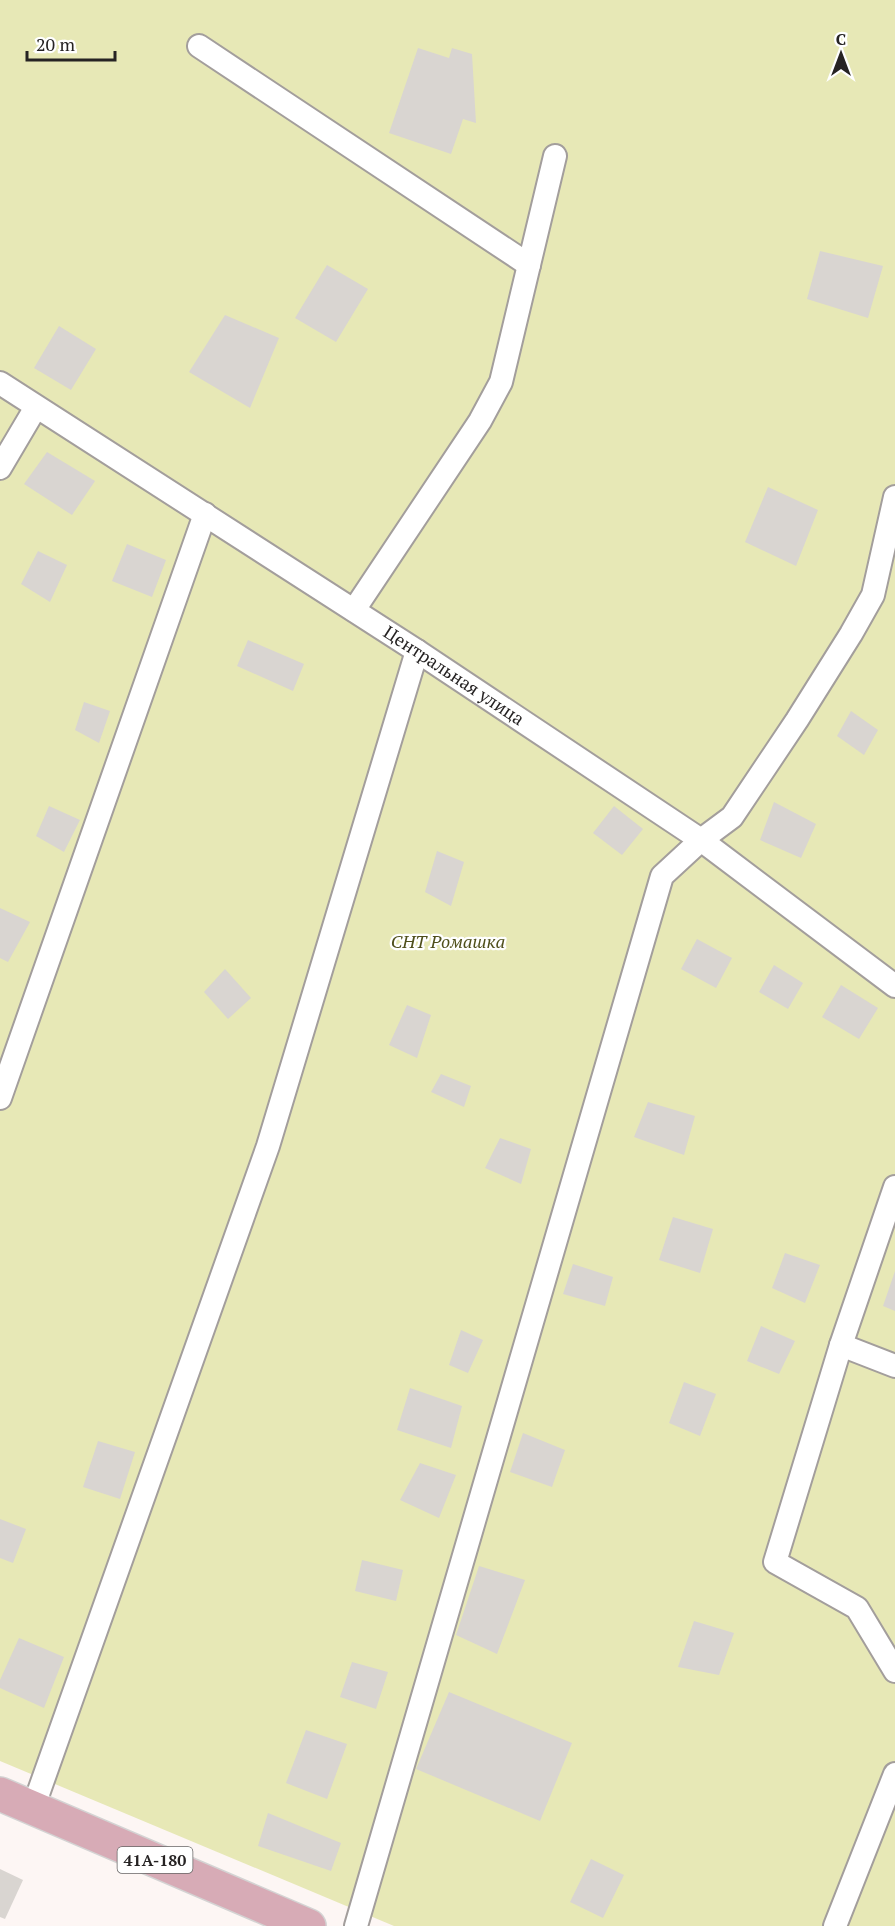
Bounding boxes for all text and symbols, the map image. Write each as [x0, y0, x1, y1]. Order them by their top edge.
scale bar [27, 24, 116, 62]
north arrow [811, 24, 871, 84]
text: С [836, 28, 846, 50]
text: 20 m [36, 32, 76, 56]
street label: Центральная улица [379, 620, 529, 730]
park label: СНТ Ромашка [391, 929, 505, 953]
road number: 41А-180 [118, 1847, 192, 1873]

